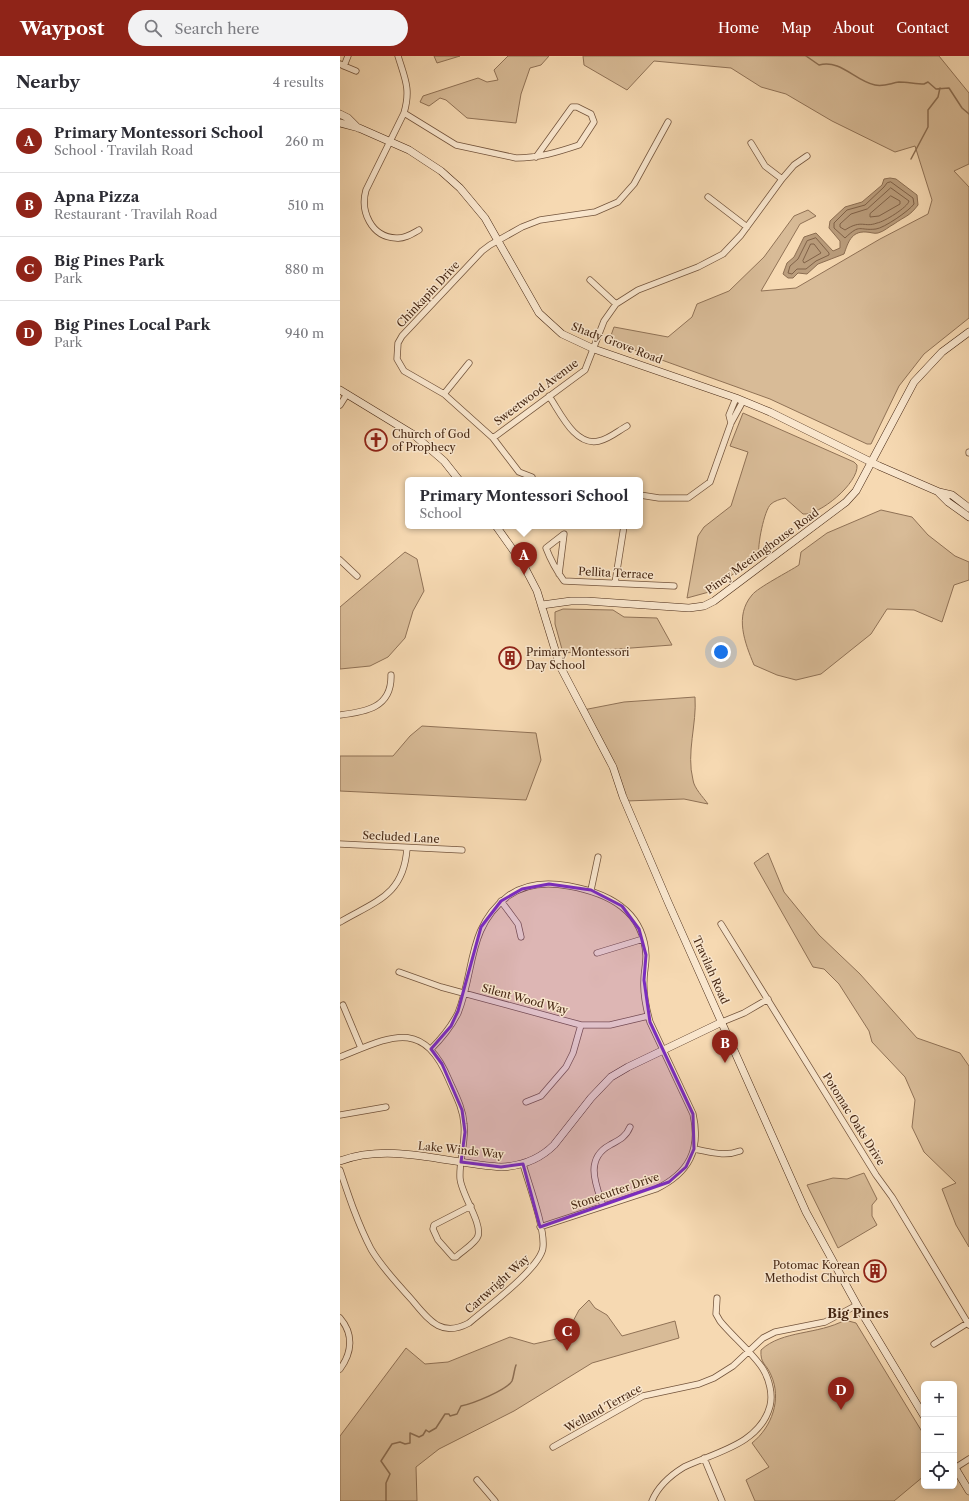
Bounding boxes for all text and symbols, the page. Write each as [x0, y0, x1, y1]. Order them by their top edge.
search box [128, 10, 408, 46]
text: Waypost [20, 17, 104, 40]
icon: search [142, 17, 164, 39]
text: Search here [174, 19, 259, 38]
text: Home [718, 19, 759, 37]
text: Map [781, 19, 811, 37]
text: About [833, 19, 874, 37]
text: Contact [896, 19, 949, 37]
text: Nearby [16, 72, 80, 92]
text: 4 results [273, 74, 324, 90]
text: Primary Montessori School [54, 123, 263, 142]
text: A [24, 133, 34, 149]
text: 260 m [285, 133, 324, 149]
text: School · Travilah Road [54, 142, 193, 158]
text: Apna Pizza [54, 187, 139, 206]
text: B [24, 197, 34, 213]
text: 510 m [288, 197, 324, 213]
text: Restaurant · Travilah Road [54, 206, 217, 222]
text: Big Pines Park [54, 251, 164, 270]
street label: Chinkapin Drive [394, 258, 462, 330]
text: C [24, 261, 34, 277]
text: 880 m [285, 261, 324, 277]
text: Park [54, 270, 82, 286]
text: Big Pines Local Park [54, 315, 210, 334]
street label: Shady Grove Road [570, 319, 665, 367]
text: D [23, 325, 35, 341]
text: 940 m [285, 325, 324, 341]
text: Park [54, 334, 82, 350]
street label: Sweetwood Avenue [491, 356, 581, 428]
church icon: Church of God of Prophecy [363, 427, 389, 453]
place label: Church of God of Prophecy [392, 427, 470, 454]
popup [405, 477, 643, 529]
text: Primary Montessori School [419, 486, 629, 505]
text: School [419, 505, 462, 521]
street label: Piney Meetinghouse Road [703, 505, 822, 597]
pin: A [511, 542, 537, 575]
street label: Pellita Terrace [578, 564, 654, 582]
your location [711, 642, 731, 662]
building icon: Primary Montessori Day School [497, 645, 523, 671]
place label: Primary Montessori Day School [526, 645, 630, 672]
street label: Secluded Lane [362, 828, 440, 846]
street label: Travilah Road [690, 934, 732, 1006]
street label: Silent Wood Way [480, 981, 571, 1018]
pin: B [712, 1030, 738, 1063]
street label: Potomac Oaks Drive [820, 1070, 888, 1168]
street label: Lake Winds Way [417, 1139, 506, 1162]
street label: Stonecutter Drive [569, 1169, 661, 1213]
street label: Cartwright Way [462, 1251, 533, 1317]
place label: Potomac Korean Methodist Church [765, 1258, 860, 1285]
building icon: Potomac Korean Methodist Church [862, 1258, 888, 1284]
district label: Big Pines [827, 1305, 889, 1321]
pin: C [554, 1318, 580, 1351]
pin: D [828, 1377, 854, 1410]
street label: Welland Terrace [561, 1381, 644, 1435]
map controls [921, 1381, 957, 1489]
button: + [921, 1381, 957, 1417]
button: − [921, 1417, 957, 1453]
button: locate [921, 1453, 957, 1489]

